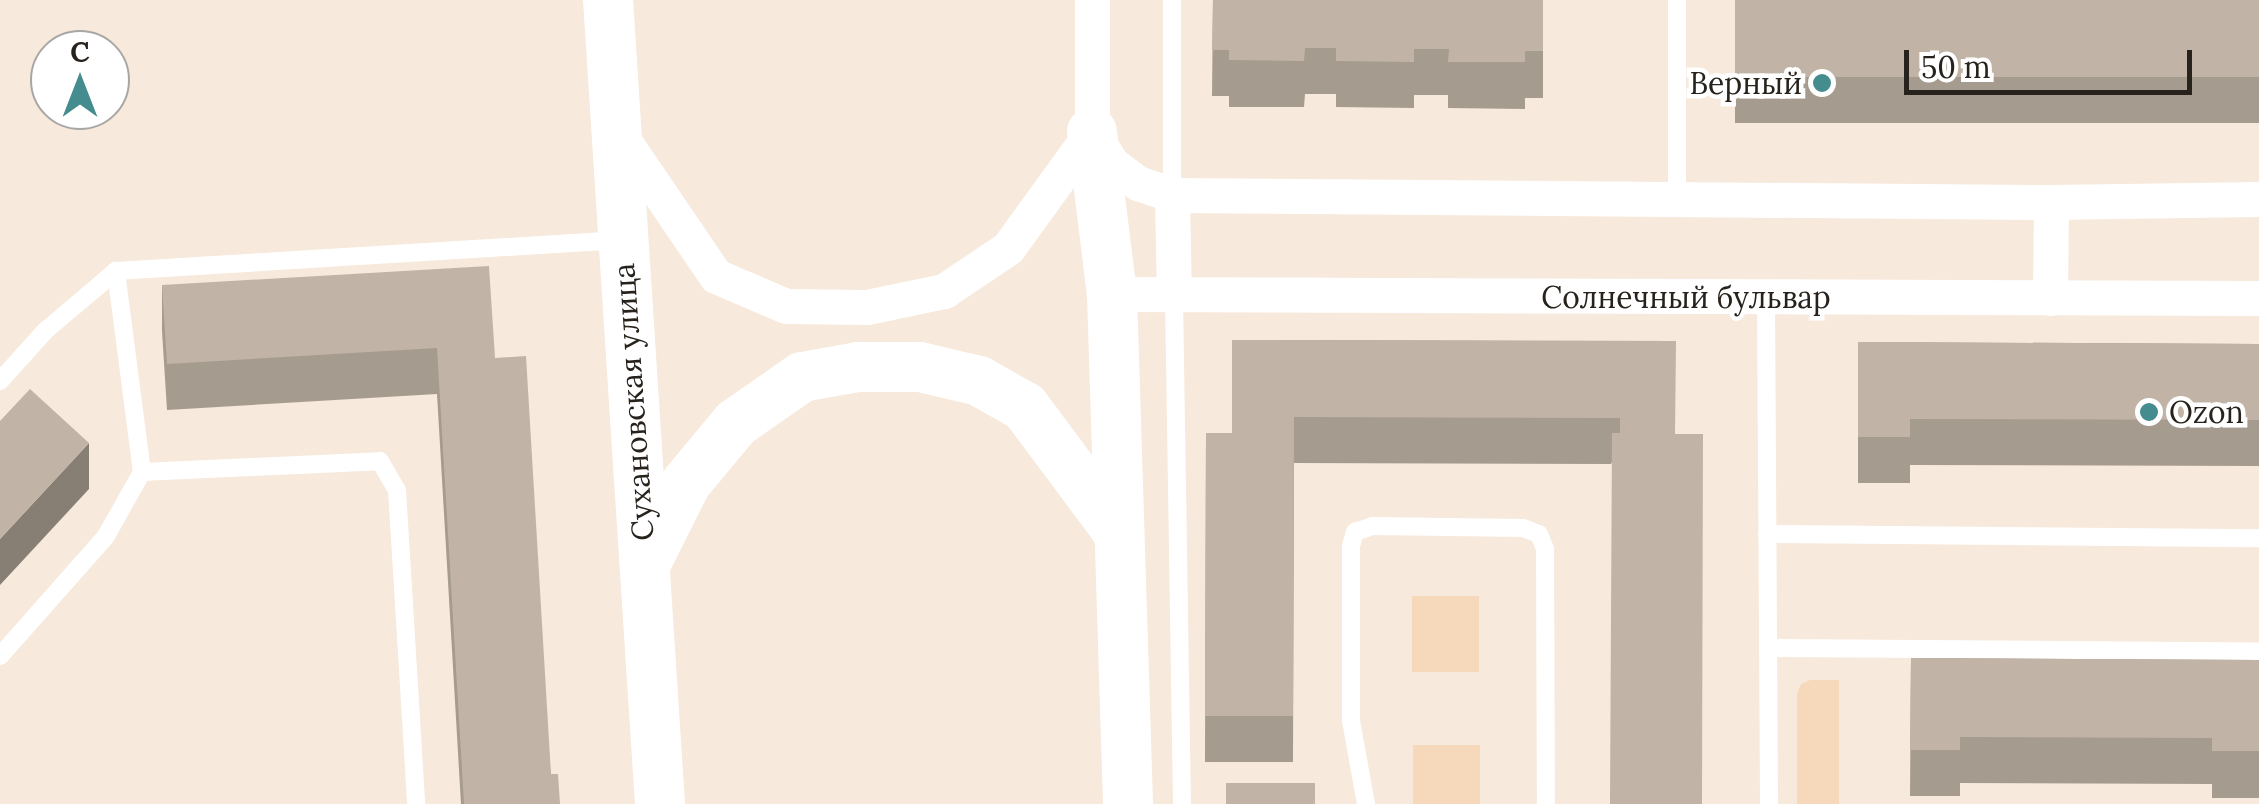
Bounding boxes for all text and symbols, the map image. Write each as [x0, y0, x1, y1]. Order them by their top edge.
north arrow [30, 30, 130, 130]
scale bar [1909, 30, 2196, 92]
text: С [70, 34, 90, 70]
text: 50 m [1921, 48, 1991, 86]
place label: Верный [1689, 65, 1802, 101]
marker: Верный [1811, 72, 1833, 94]
street label: Сухановская улица [605, 262, 661, 542]
street label: Солнечный бульвар [1541, 279, 1831, 315]
place label: Ozon [2169, 394, 2244, 430]
marker: Ozon [2138, 401, 2160, 423]

